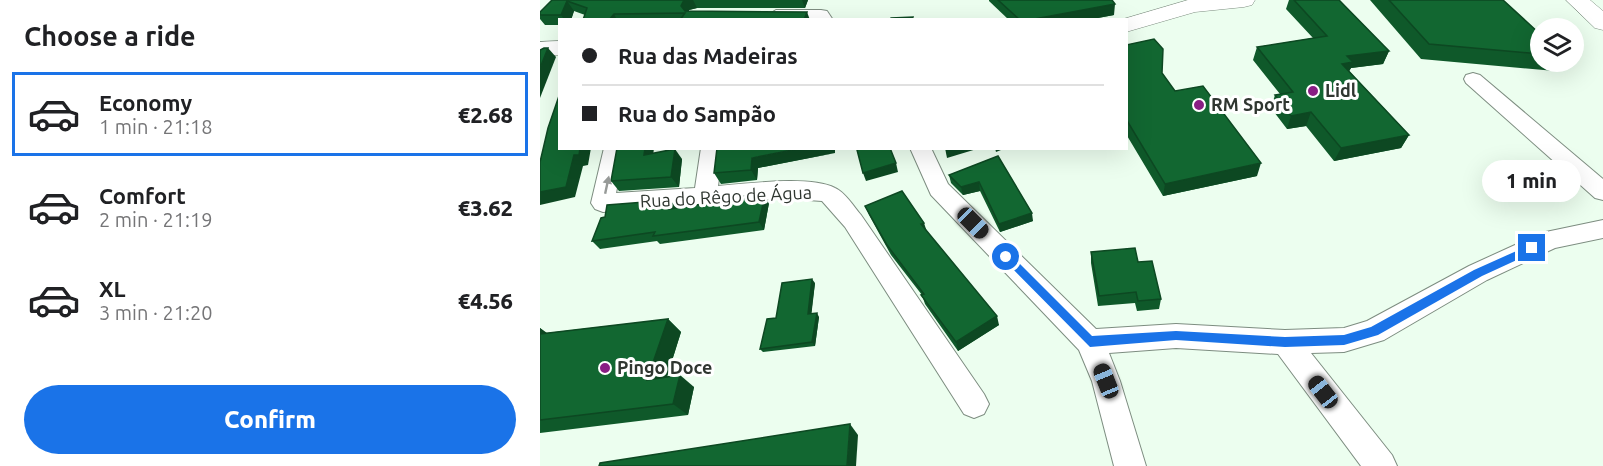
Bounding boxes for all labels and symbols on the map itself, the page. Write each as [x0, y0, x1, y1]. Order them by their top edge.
place label: Lidl [1325, 80, 1357, 100]
marker: Lidl [1306, 84, 1320, 98]
place label: RM Sport [1211, 94, 1290, 114]
marker: RM Sport [1192, 98, 1206, 112]
callout: 1 min [1482, 161, 1582, 203]
one-way arrow [603, 175, 612, 194]
street label: Rua do Rêgo de Água [639, 181, 813, 210]
car [954, 204, 992, 242]
route end [1518, 234, 1545, 261]
route start [992, 243, 1019, 270]
place label: Pingo Doce [617, 357, 712, 377]
marker: Pingo Doce [598, 361, 612, 375]
car [1091, 361, 1121, 401]
car [1305, 372, 1341, 412]

